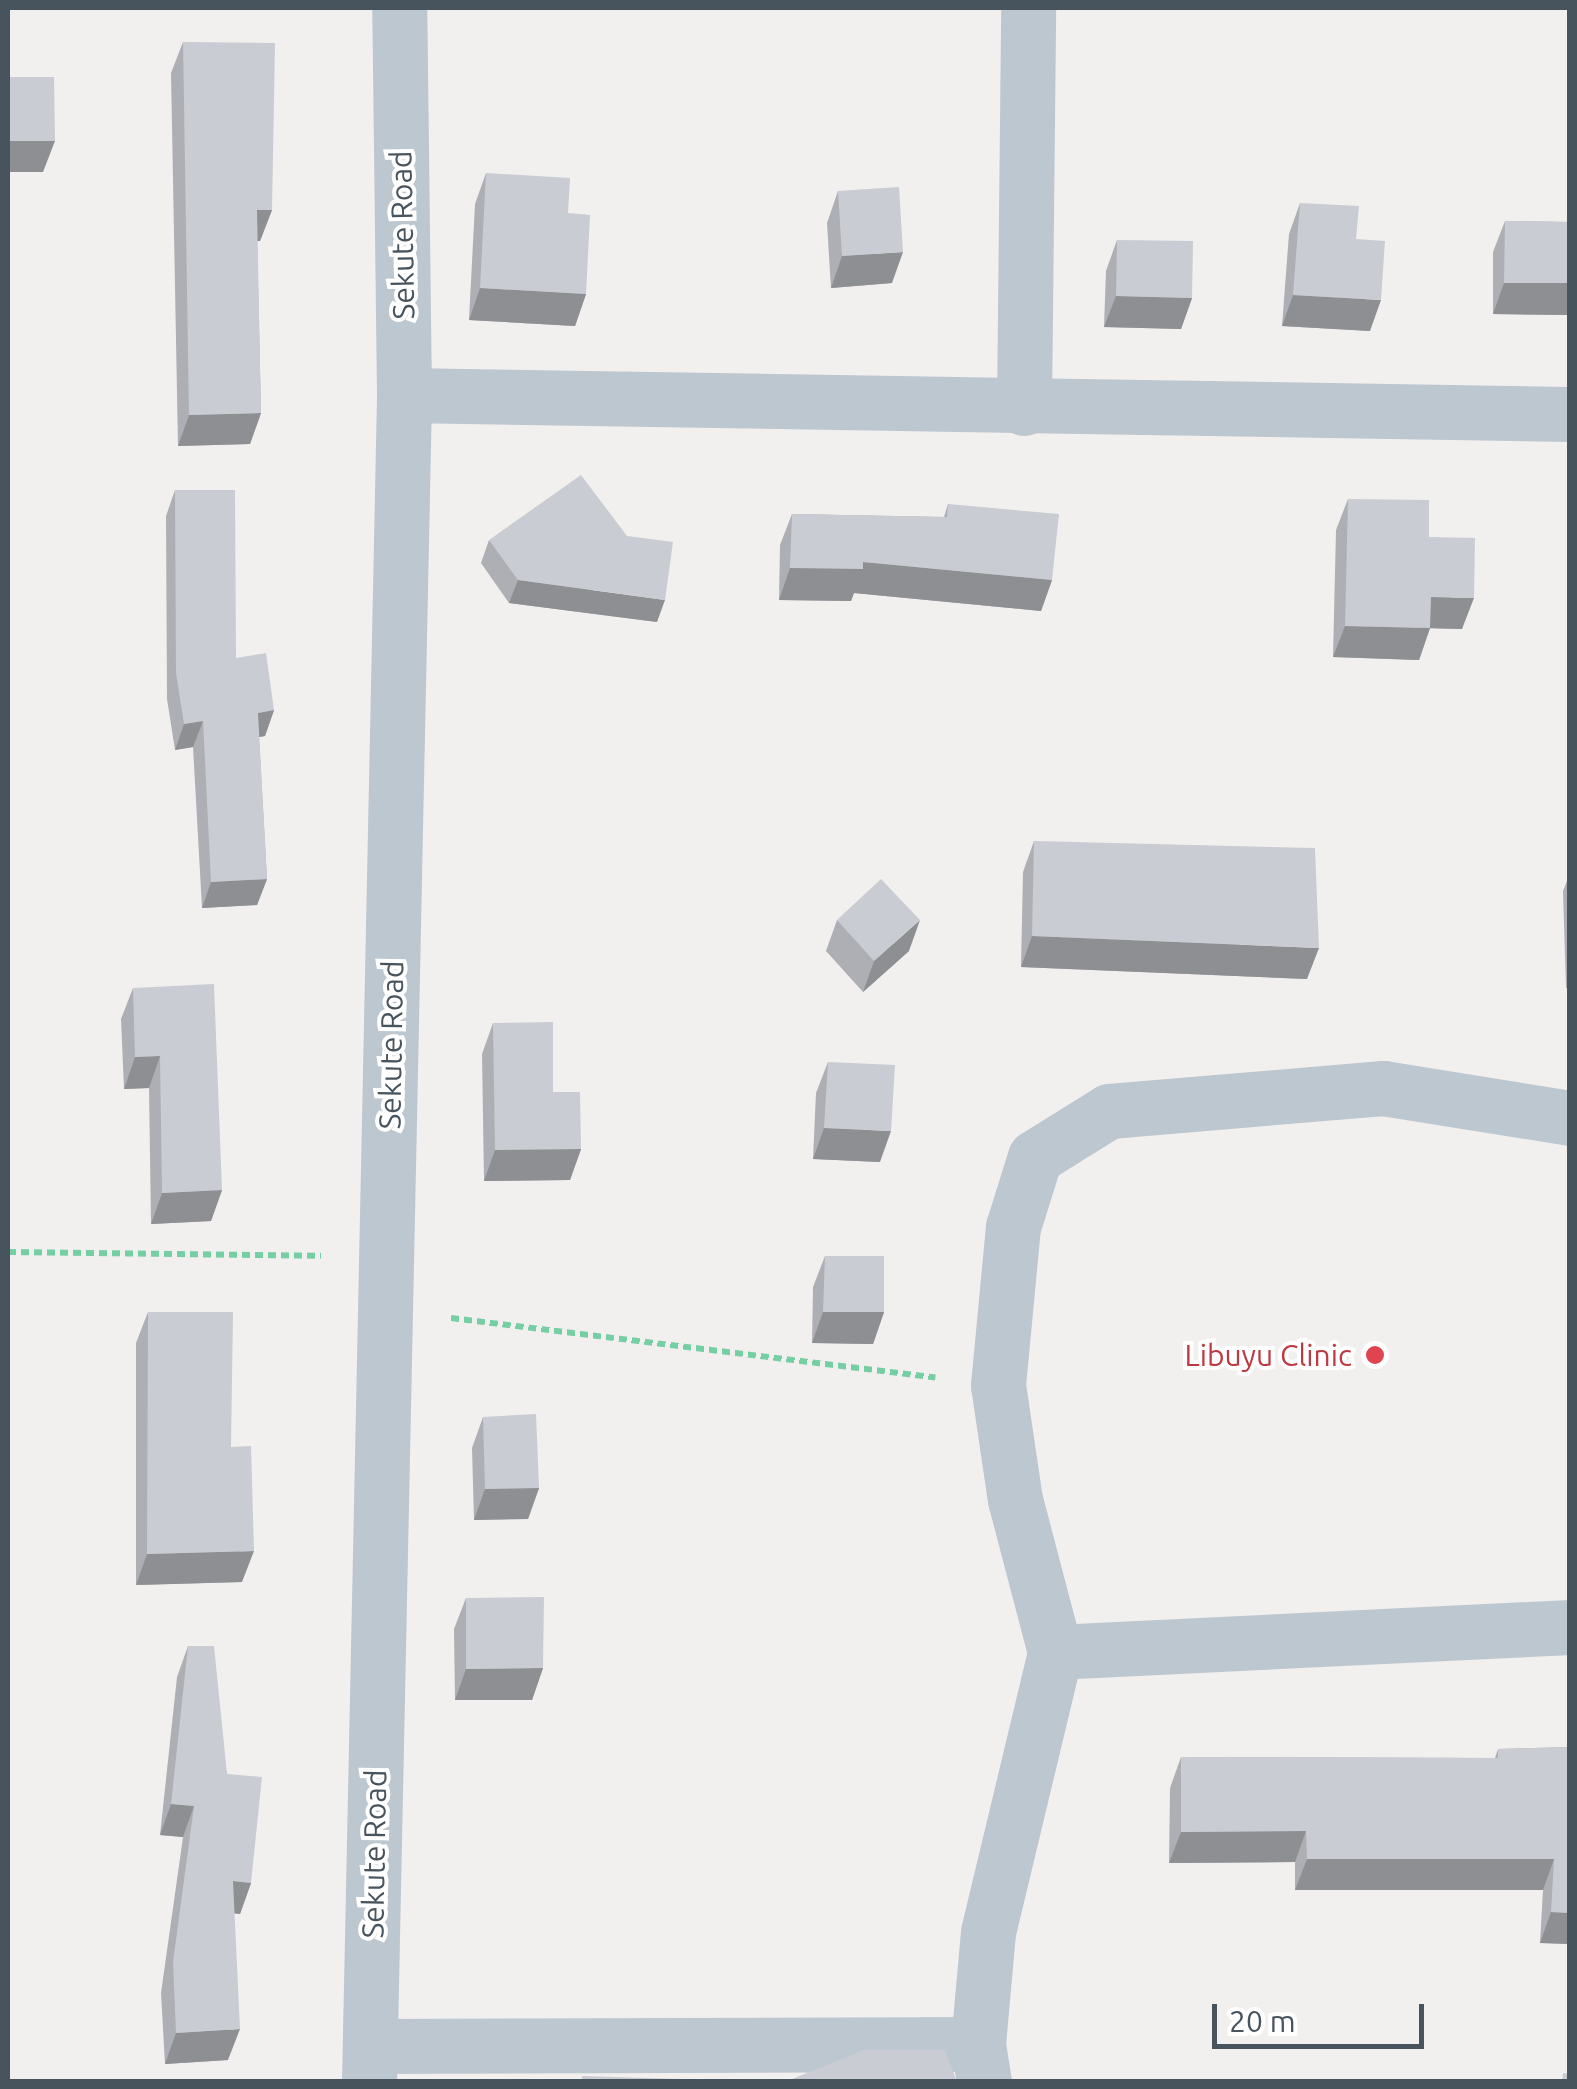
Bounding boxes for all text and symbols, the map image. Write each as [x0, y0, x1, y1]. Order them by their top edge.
street label: Sekute Road [383, 150, 421, 320]
street label: Sekute Road [372, 960, 410, 1130]
place label: Libuyu Clinic [1184, 1337, 1352, 1373]
marker: Libuyu Clinic [1362, 1342, 1388, 1368]
street label: Sekute Road [355, 1769, 393, 1939]
scale bar [1217, 1984, 1430, 2046]
text: 20 m [1229, 2004, 1296, 2038]

